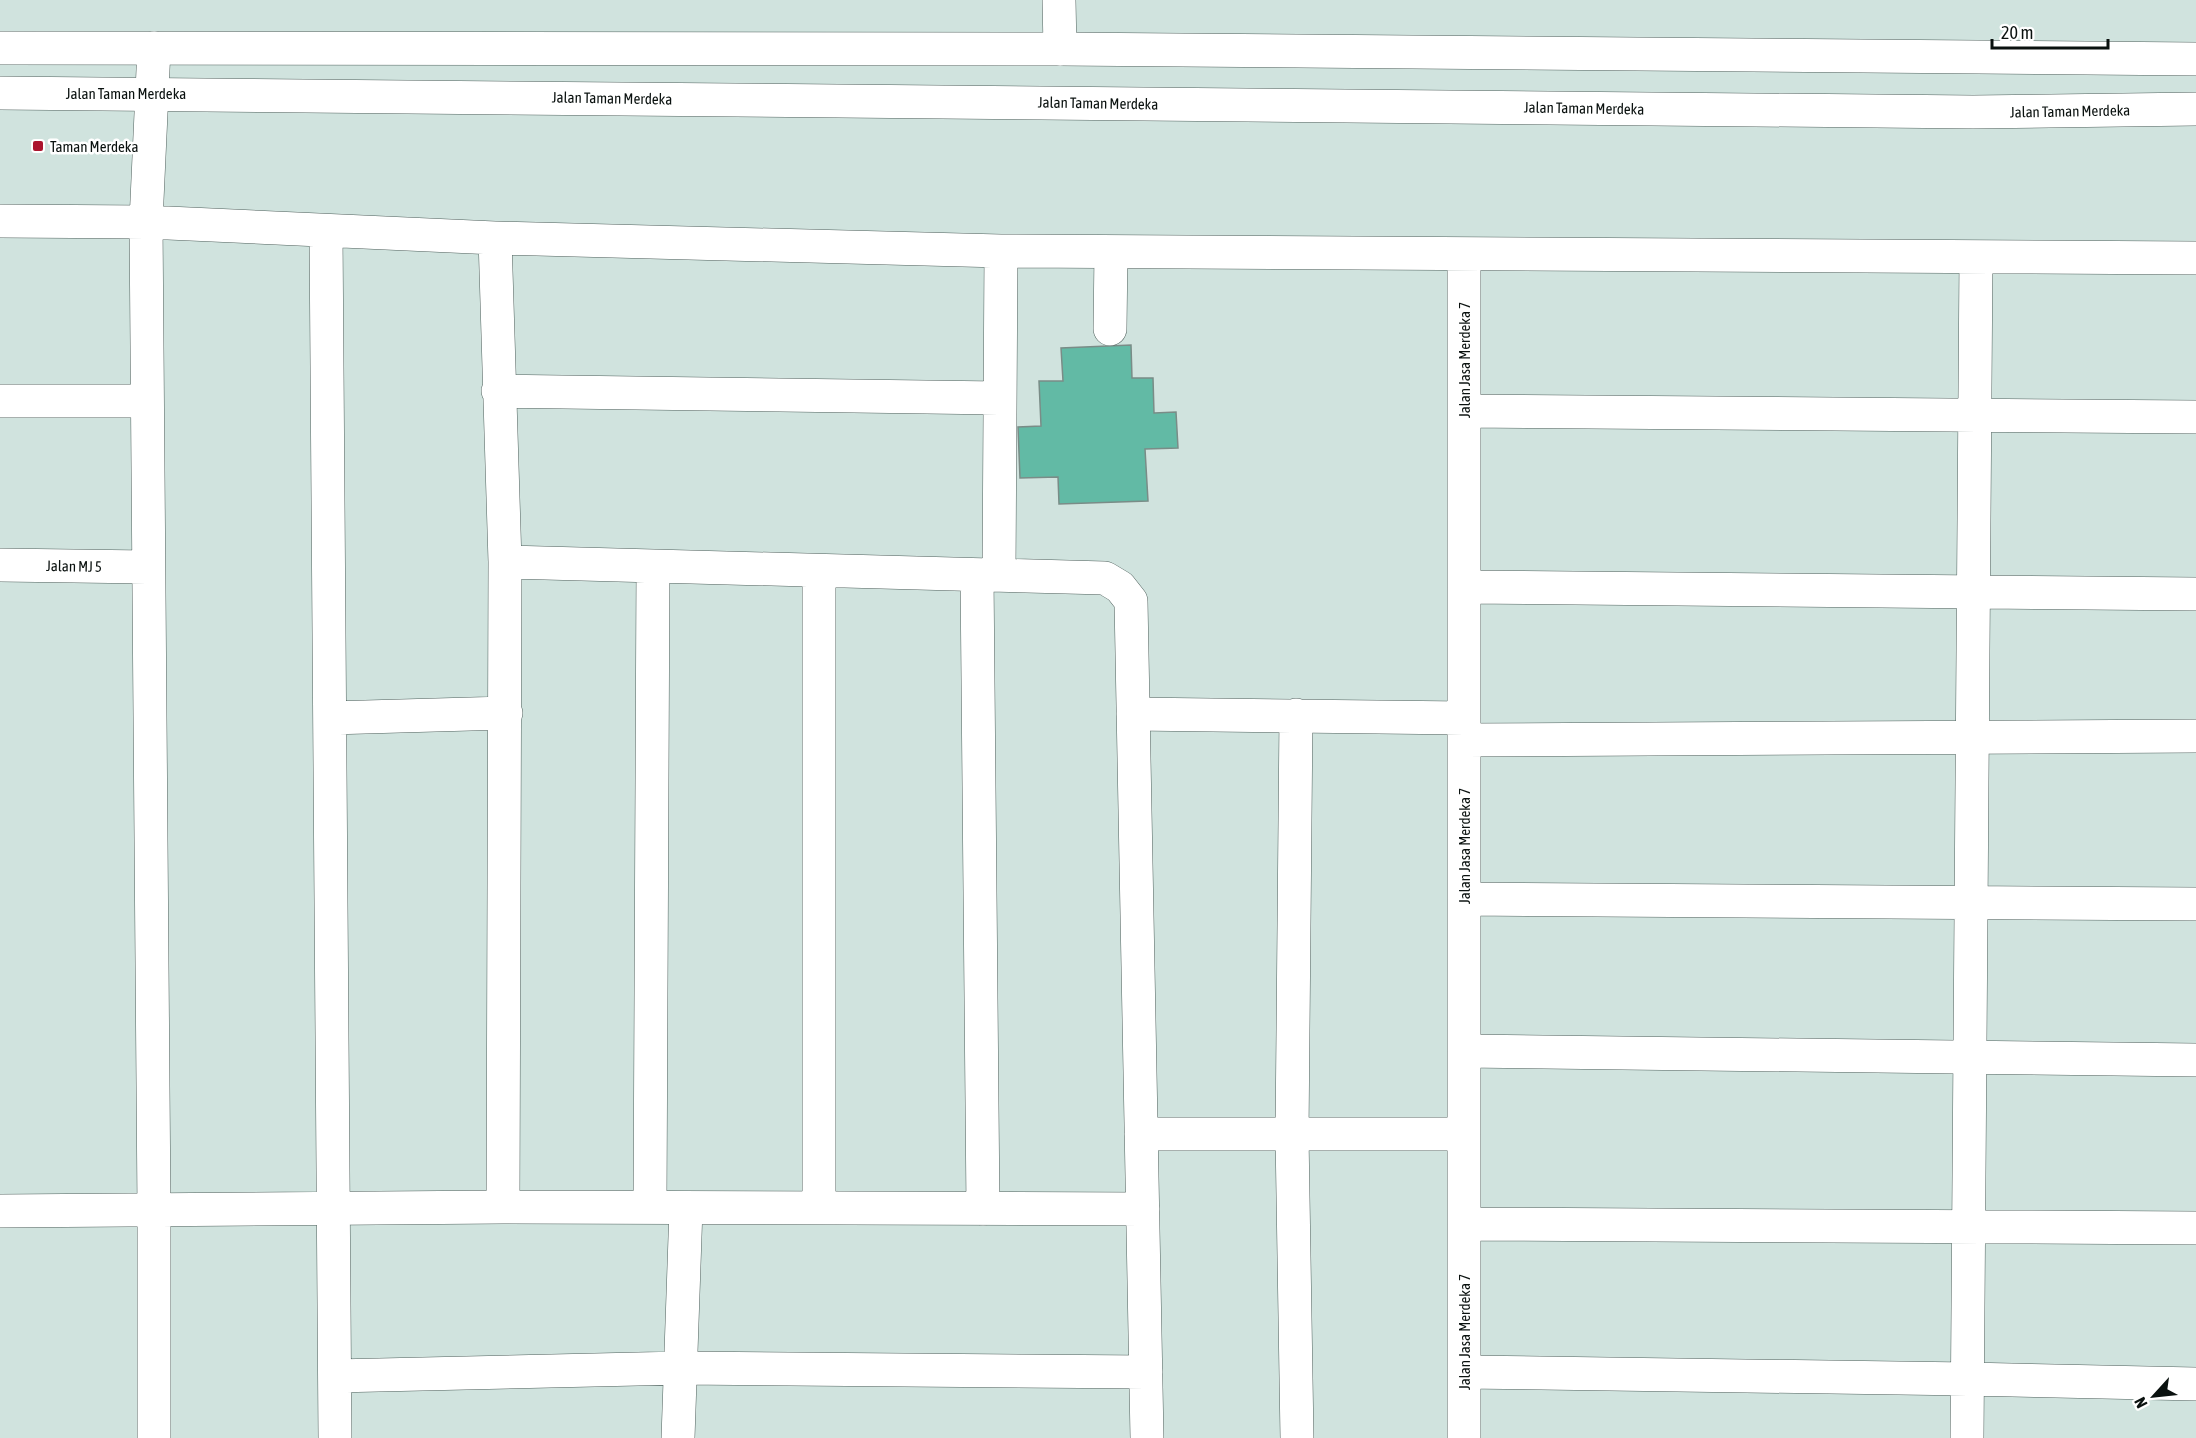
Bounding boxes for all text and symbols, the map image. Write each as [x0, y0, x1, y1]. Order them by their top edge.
scale bar [1992, 12, 2108, 50]
text: 20 m [2001, 22, 2033, 43]
street label: Jalan Taman Merdeka [66, 85, 186, 102]
street label: Jalan Taman Merdeka [552, 88, 672, 108]
street label: Jalan Taman Merdeka [1038, 93, 1158, 113]
street label: Jalan Taman Merdeka [1524, 98, 1644, 118]
street label: Jalan Taman Merdeka [2010, 101, 2130, 121]
place label: Taman Merdeka [50, 138, 138, 155]
marker: Taman Merdeka [31, 139, 45, 153]
street label: Jalan Jasa Merdeka 7 [1456, 302, 1473, 418]
street label: Jalan MJ 5 [46, 557, 102, 575]
street label: Jalan Jasa Merdeka 7 [1456, 788, 1473, 904]
street label: Jalan Jasa Merdeka 7 [1456, 1274, 1473, 1390]
north arrow [2124, 1366, 2184, 1426]
text: N [2130, 1395, 2151, 1411]

